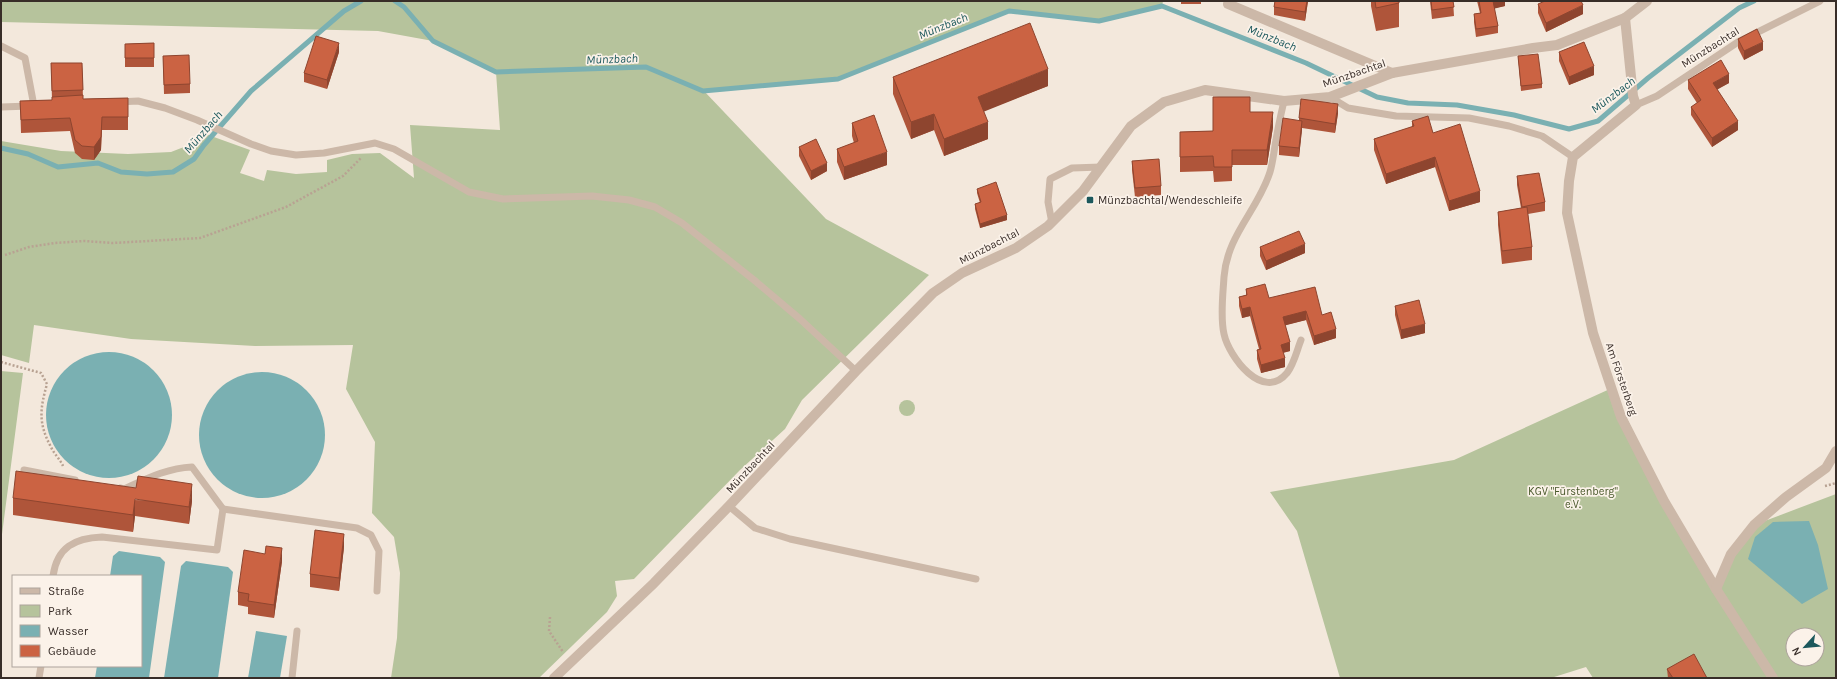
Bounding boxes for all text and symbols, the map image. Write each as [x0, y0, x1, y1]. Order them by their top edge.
water label: Münzbach [916, 10, 970, 42]
water label: Münzbach [1245, 22, 1299, 54]
street label: Münzbachtal [1679, 24, 1742, 70]
water label: Münzbach [586, 51, 638, 67]
street label: Münzbachtal [1321, 57, 1387, 90]
water label: Münzbach [1588, 74, 1638, 116]
water label: Münzbach [181, 108, 225, 156]
place label: Münzbachtal/Wendeschleife [1098, 194, 1243, 207]
marker: Münzbachtal/Wendeschleife [1085, 195, 1095, 205]
street label: Münzbachtal [957, 226, 1022, 267]
street label: Am Försterberg [1603, 341, 1640, 418]
street label: Münzbachtal [723, 439, 778, 496]
park label: KGV "Fürstenberg" e.V. [1528, 485, 1619, 511]
legend [12, 575, 142, 667]
text: Straße [48, 584, 84, 598]
text: Park [48, 604, 73, 618]
text: Wasser [48, 624, 89, 638]
north arrow [1785, 627, 1825, 667]
text: Gebäude [48, 644, 96, 658]
text: N [1789, 645, 1804, 658]

